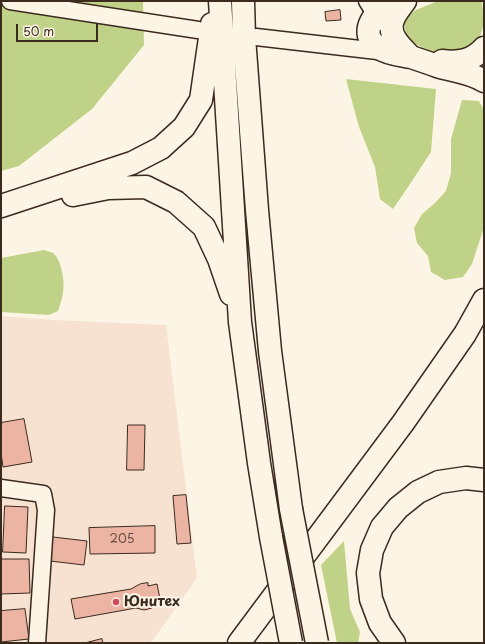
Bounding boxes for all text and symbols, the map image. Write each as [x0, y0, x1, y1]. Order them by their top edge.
scale bar [18, 16, 100, 42]
text: 50 m [23, 22, 54, 40]
house number: 205 [110, 533, 134, 547]
place label: Юнитех [124, 594, 180, 610]
marker: Юнитех [111, 597, 121, 607]

